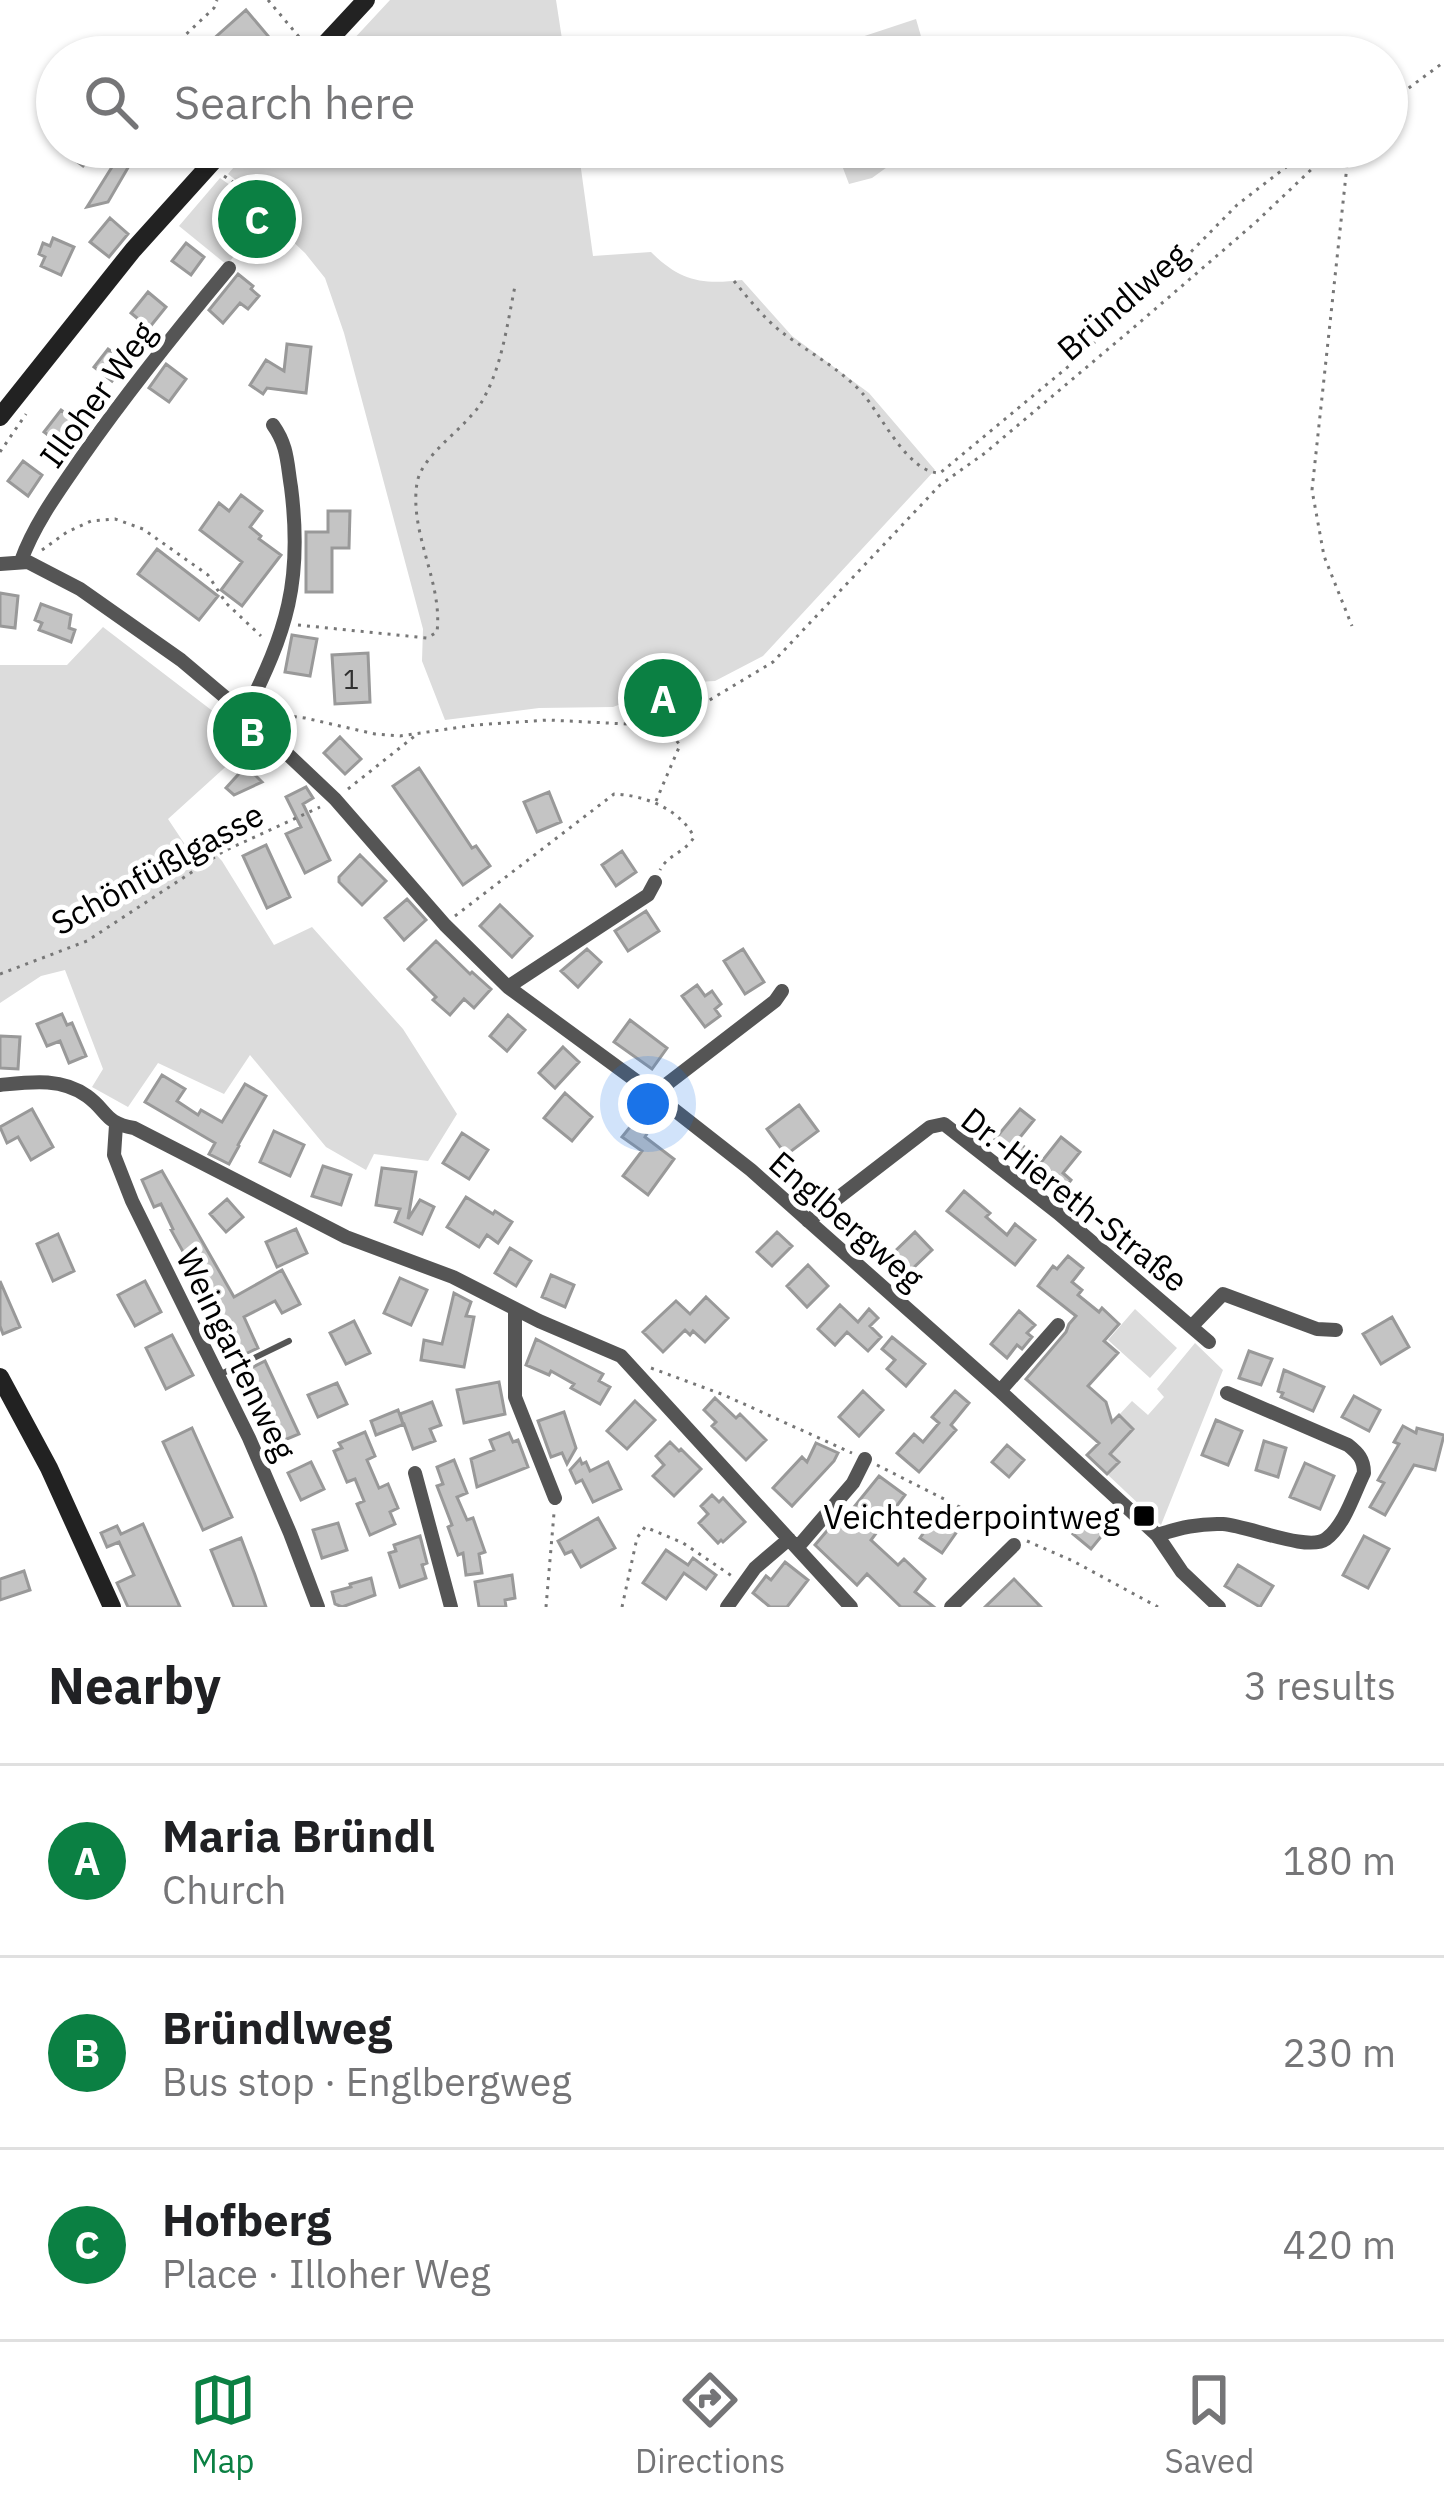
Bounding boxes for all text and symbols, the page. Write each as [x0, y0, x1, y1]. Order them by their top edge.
search box [36, 36, 1408, 168]
icon: search [78, 69, 144, 135]
text: Search here [174, 73, 415, 131]
pin: C [218, 174, 296, 264]
street label: Bründlweg [1048, 232, 1197, 370]
street label: Illoher Weg [29, 312, 165, 476]
pin: A [624, 653, 702, 743]
house number: 1 [343, 661, 359, 696]
pin: B [213, 686, 291, 776]
street label: Schönfüßlgasse [43, 792, 271, 944]
your location [618, 1074, 678, 1134]
street label: Dr.-Hiereth-Straße [953, 1097, 1197, 1301]
street label: Englbergweg [761, 1141, 934, 1299]
street label: Weingartenweg [167, 1241, 307, 1467]
place label: Veichtederpointweg [823, 1495, 1121, 1538]
marker: Veichtederpointweg [1131, 1503, 1157, 1529]
text: Nearby [48, 1652, 221, 1718]
text: 3 results [1244, 1660, 1396, 1711]
text: Maria Bründl [162, 1806, 435, 1864]
text: A [74, 1835, 100, 1886]
text: 180 m [1283, 1835, 1396, 1886]
text: Church [162, 1864, 286, 1915]
text: Bründlweg [162, 1998, 392, 2056]
text: B [74, 2027, 100, 2078]
text: 230 m [1283, 2027, 1396, 2078]
text: Bus stop · Englbergweg [162, 2056, 572, 2107]
text: Hofberg [162, 2190, 331, 2248]
text: C [74, 2219, 100, 2270]
text: 420 m [1283, 2219, 1396, 2270]
text: Place · Illoher Weg [162, 2248, 491, 2299]
tab: Map [190, 2367, 256, 2482]
tab: Directions [635, 2367, 785, 2482]
tab: Saved [1165, 2367, 1254, 2482]

